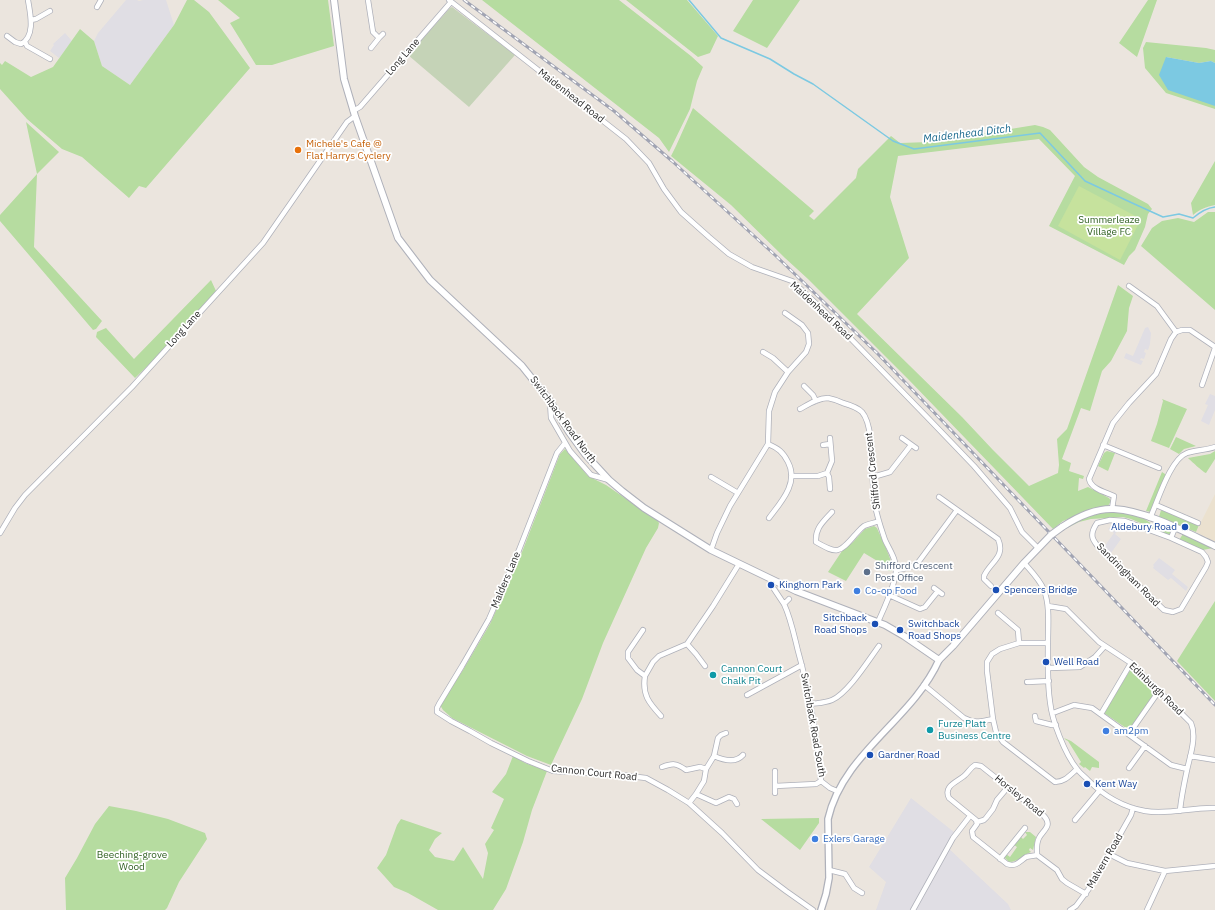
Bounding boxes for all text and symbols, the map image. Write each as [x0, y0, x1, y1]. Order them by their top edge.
street label: Long Lane [384, 36, 422, 78]
street label: Maidenhead Road [536, 66, 606, 126]
water label: Maidenhead Ditch [922, 122, 1012, 146]
place label: Michele's Cafe @ Flat Harrys Cyclery [306, 138, 391, 162]
marker: Michele's Cafe @ Flat Harrys Cyclery [293, 145, 303, 155]
park label: Summerleaze Village FC [1078, 214, 1140, 238]
street label: Maidenhead Road [787, 279, 855, 343]
street label: Long Lane [164, 308, 204, 350]
street label: Switchback Road North [527, 374, 599, 466]
street label: Shifford Crescent [863, 432, 883, 510]
place label: Aldebury Road [1111, 521, 1177, 533]
marker: Aldebury Road [1180, 522, 1190, 532]
street label: Sandringham Road [1094, 541, 1162, 609]
street label: Malders Lane [489, 550, 523, 610]
place label: Shifford Crescent Post Office [875, 560, 953, 584]
marker: Shifford Crescent Post Office [862, 567, 872, 577]
place label: Kinghorn Park [779, 579, 842, 591]
marker: Kinghorn Park [766, 580, 776, 590]
place label: Spencers Bridge [1004, 584, 1077, 596]
place label: Co-op Food [865, 585, 917, 597]
marker: Spencers Bridge [991, 585, 1001, 595]
marker: Co-op Food [852, 586, 862, 596]
place label: Sitchback Road Shops [814, 612, 867, 636]
place label: Switchback Road Shops [908, 618, 961, 642]
marker: Sitchback Road Shops [870, 619, 880, 629]
marker: Switchback Road Shops [895, 625, 905, 635]
place label: Well Road [1054, 656, 1099, 668]
marker: Well Road [1041, 657, 1051, 667]
street label: Edinburgh Road [1126, 660, 1186, 718]
place label: Cannon Court Chalk Pit [721, 663, 782, 686]
marker: Cannon Court Chalk Pit [708, 670, 718, 680]
street label: Switchback Road South [798, 672, 828, 778]
place label: Furze Platt Business Centre [938, 718, 1011, 742]
marker: Furze Platt Business Centre [925, 725, 935, 735]
place label: am2pm [1114, 725, 1149, 737]
marker: am2pm [1101, 726, 1111, 736]
place label: Gardner Road [878, 749, 940, 761]
marker: Gardner Road [865, 750, 875, 760]
street label: Cannon Court Road [550, 763, 638, 783]
street label: Horsley Road [992, 773, 1046, 819]
place label: Kent Way [1095, 778, 1137, 790]
marker: Kent Way [1082, 779, 1092, 789]
street label: Malvern Road [1085, 832, 1125, 890]
place label: Exlers Garage [823, 833, 885, 845]
marker: Exlers Garage [810, 834, 820, 844]
park label: Beeching-grove Wood [97, 849, 167, 872]

